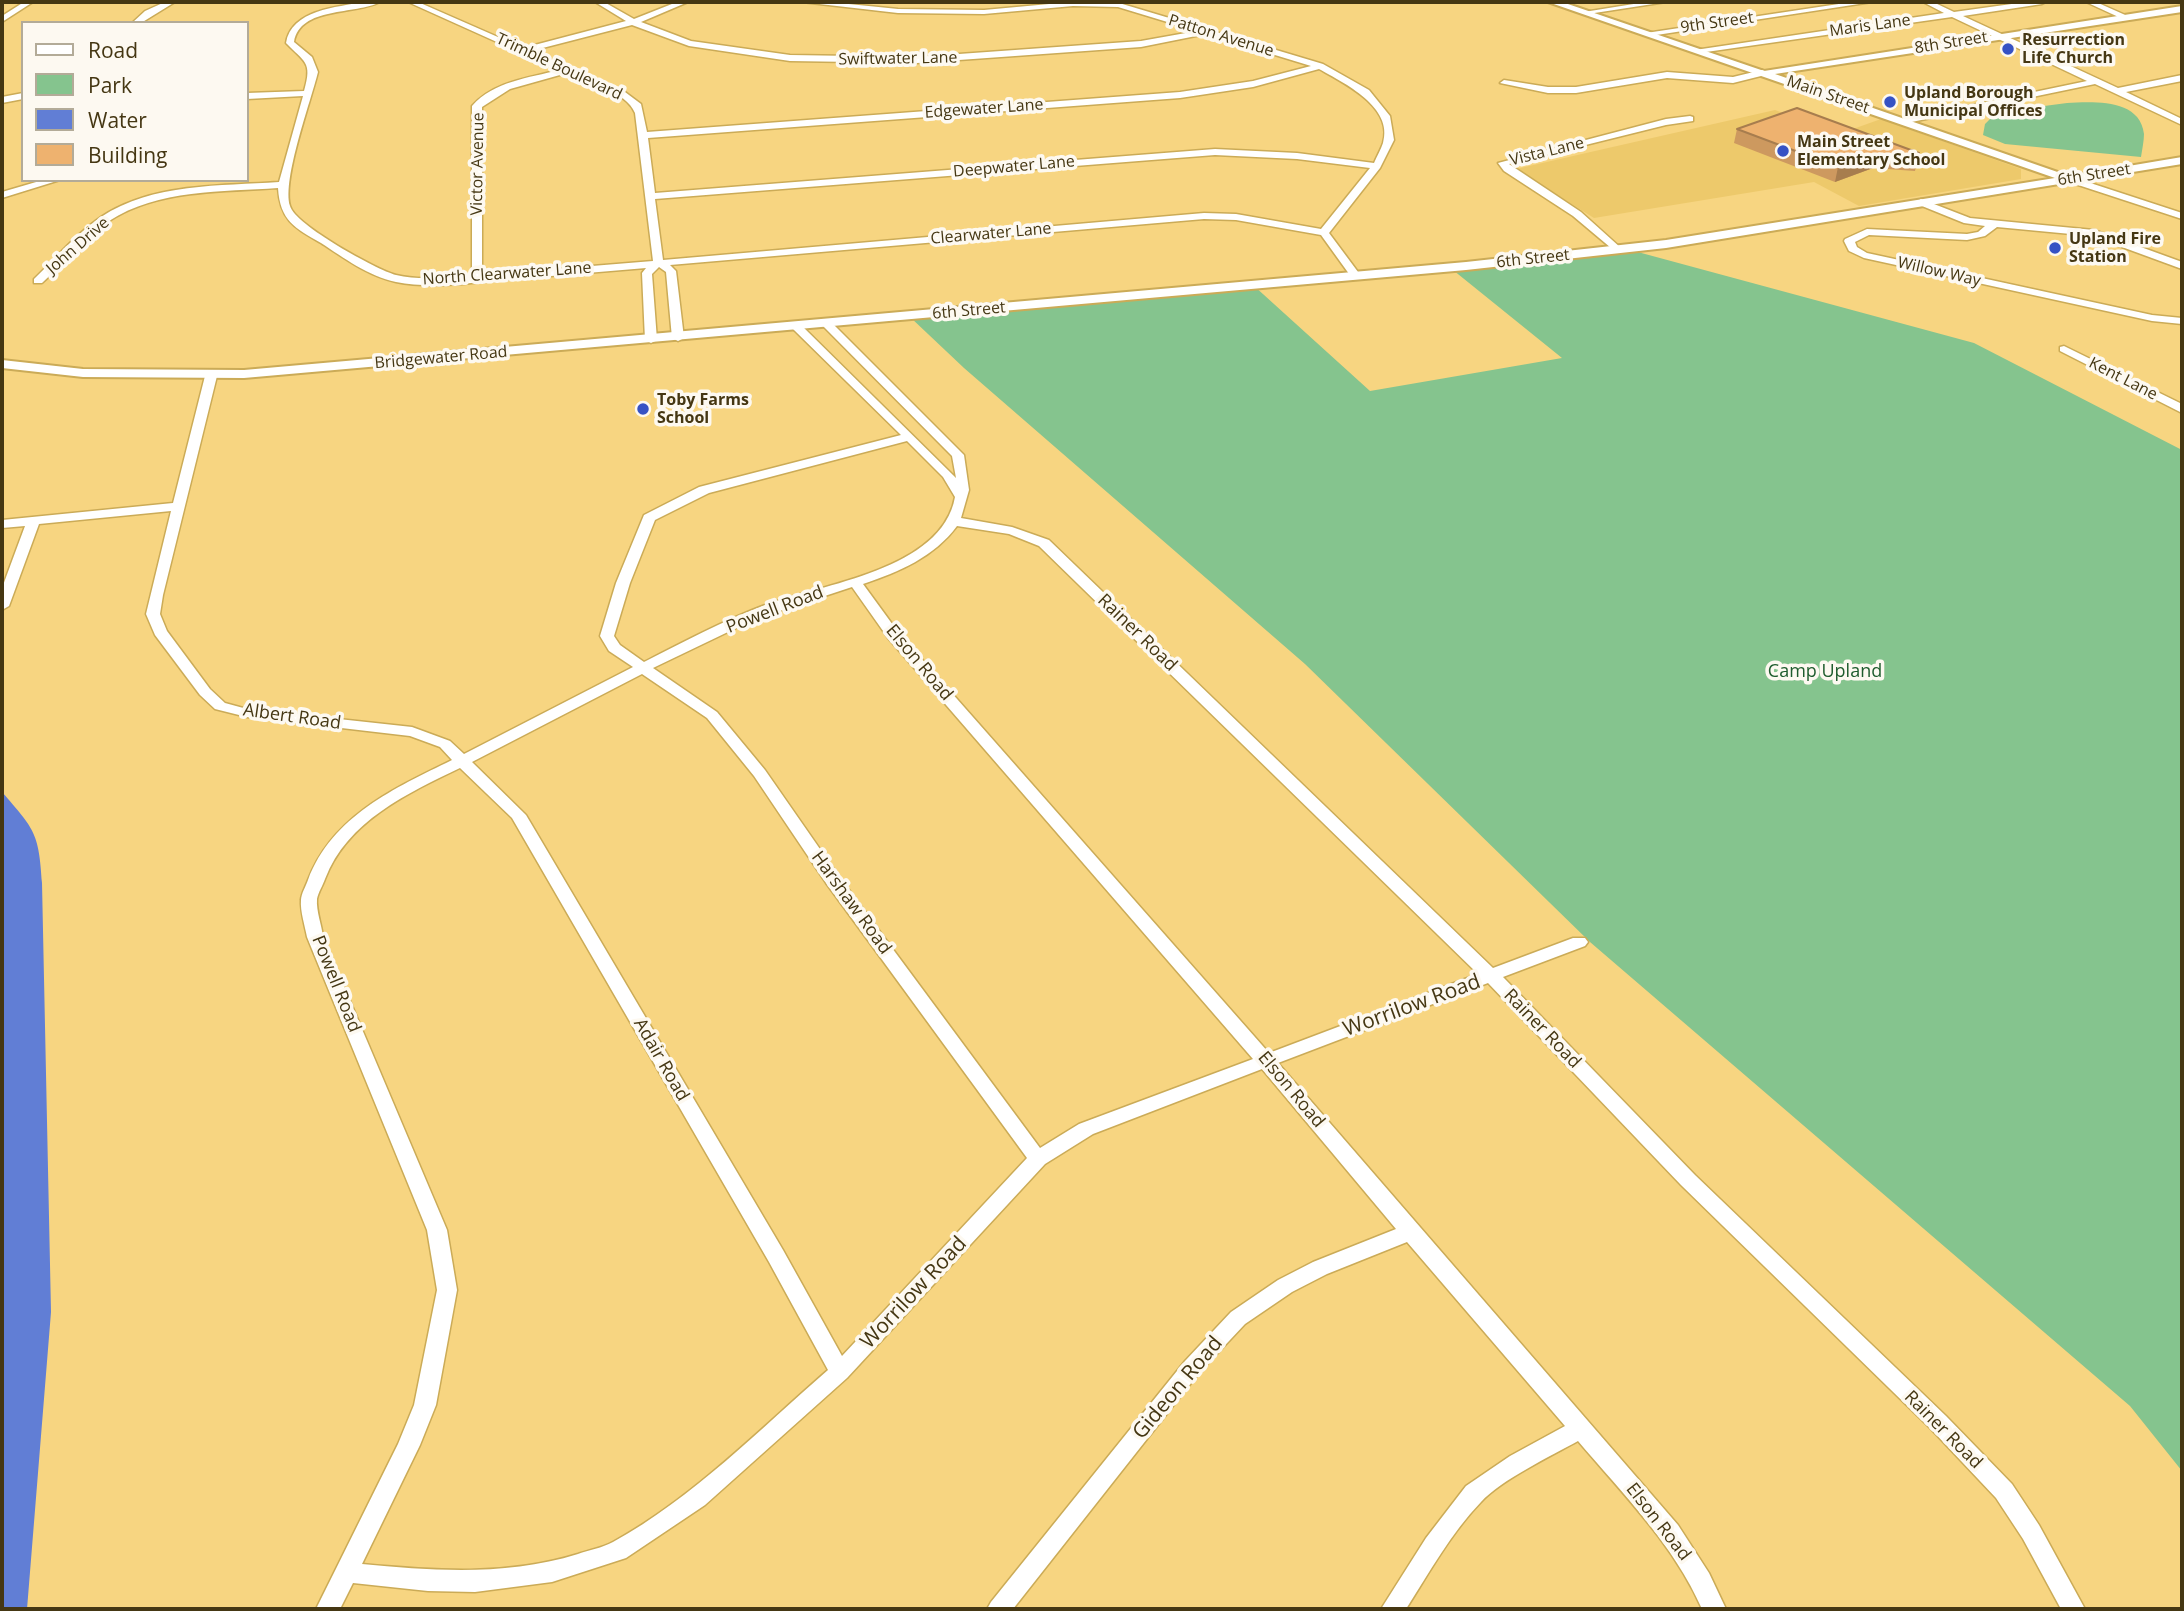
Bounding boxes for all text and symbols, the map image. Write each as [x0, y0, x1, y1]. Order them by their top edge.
street label: 9th Street [1679, 8, 1755, 38]
street label: Patton Avenue [1166, 11, 1276, 61]
street label: Maris Lane [1828, 11, 1912, 41]
legend [21, 21, 248, 182]
street label: 8th Street [1913, 28, 1989, 58]
street label: Trimble Boulevard [493, 29, 625, 105]
place label: Resurrection Life Church [2022, 30, 2125, 68]
text: Road [88, 36, 138, 64]
marker: Resurrection Life Church [2000, 41, 2016, 57]
street label: Swiftwater Lane [838, 48, 958, 70]
text: Park [88, 71, 132, 99]
street label: Main Street [1784, 72, 1872, 118]
place label: Upland Borough Municipal Offices [1904, 83, 2043, 121]
marker: Upland Borough Municipal Offices [1882, 94, 1898, 110]
street label: Edgewater Lane [924, 95, 1044, 123]
text: Water [88, 106, 147, 134]
street label: Victor Avenue [468, 112, 488, 216]
place label: Main Street Elementary School [1797, 132, 1945, 170]
street label: Vista Lane [1508, 133, 1586, 171]
text: Building [88, 141, 167, 169]
marker: Main Street Elementary School [1775, 143, 1791, 159]
street label: Deepwater Lane [952, 152, 1076, 182]
street label: 6th Street [2056, 160, 2132, 190]
street label: John Drive [43, 214, 113, 278]
street label: Clearwater Lane [930, 219, 1052, 249]
place label: Upland Fire Station [2069, 229, 2161, 267]
marker: Upland Fire Station [2047, 240, 2063, 256]
street label: 6th Street [1495, 246, 1571, 272]
street label: Willow Way [1896, 253, 1982, 291]
street label: North Clearwater Lane [422, 259, 592, 289]
street label: 6th Street [932, 298, 1006, 324]
street label: Bridgewater Road [374, 343, 508, 373]
street label: Kent Lane [2085, 354, 2161, 404]
place label: Toby Farms School [657, 390, 749, 428]
marker: Toby Farms School [635, 401, 651, 417]
street label: Powell Road [723, 582, 827, 638]
street label: Rainer Road [1093, 590, 1181, 676]
street label: Elson Road [881, 621, 957, 705]
park label: Camp Upland [1768, 661, 1882, 683]
street label: Albert Road [242, 699, 342, 735]
street label: Harshaw Road [806, 847, 896, 959]
street label: Powell Road [307, 932, 365, 1036]
street label: Worrilow Road [1340, 969, 1484, 1043]
street label: Rainer Road [1499, 985, 1585, 1073]
street label: Adair Road [629, 1015, 693, 1105]
street label: Elson Road [1253, 1048, 1329, 1132]
street label: Worrilow Road [856, 1232, 972, 1354]
street label: Gideon Road [1128, 1332, 1228, 1444]
street label: Rainer Road [1899, 1386, 1987, 1474]
street label: Elson Road [1621, 1479, 1695, 1565]

